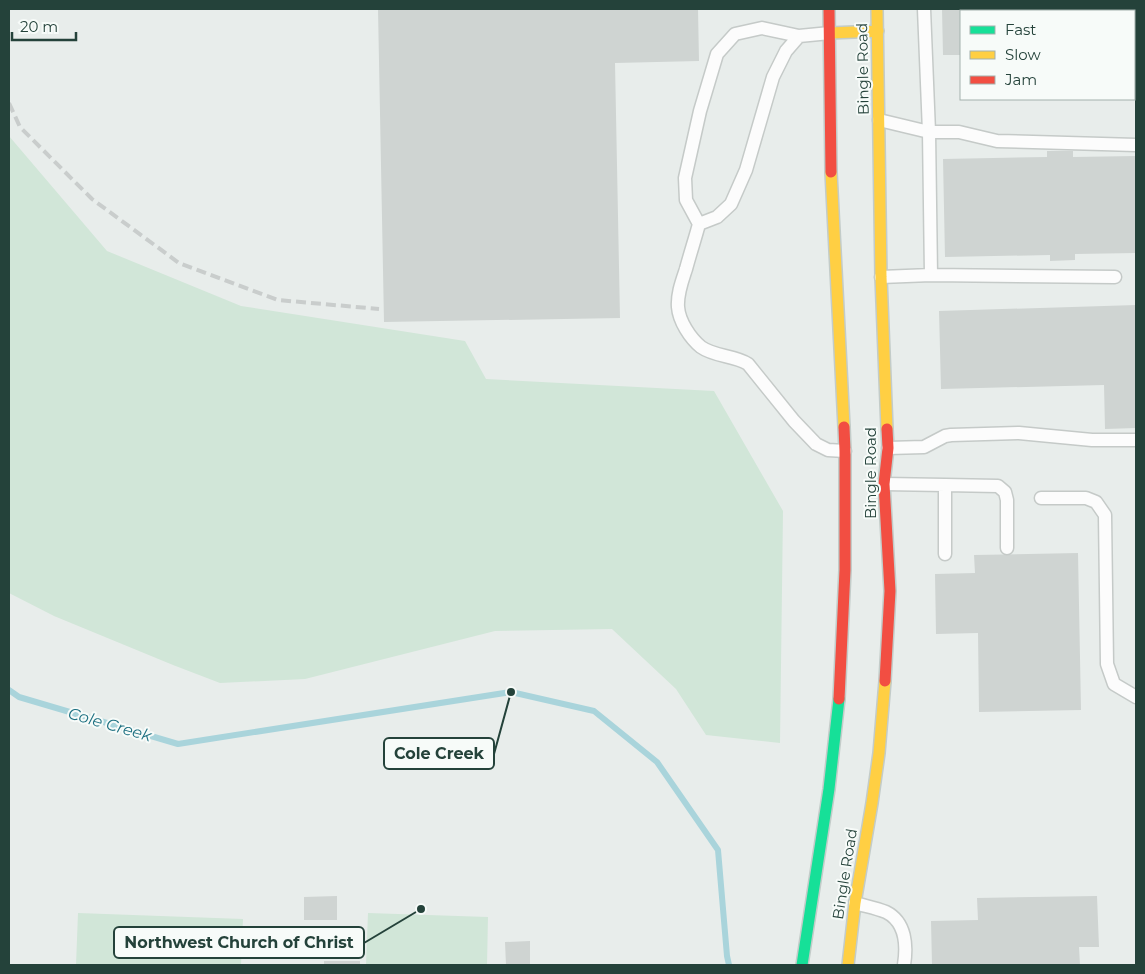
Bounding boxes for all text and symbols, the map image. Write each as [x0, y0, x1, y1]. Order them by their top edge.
scale bar [12, 10, 76, 42]
legend [960, 10, 1135, 100]
text: 20 m [20, 17, 58, 36]
text: Fast [1005, 20, 1036, 39]
street label: Bingle Road [852, 23, 873, 115]
text: Slow [1005, 45, 1041, 64]
text: Jam [1004, 70, 1037, 89]
street label: Bingle Road [861, 427, 880, 519]
water label: Cole Creek [66, 704, 155, 746]
callout: Cole Creek [384, 738, 494, 769]
text: Cole Creek [394, 744, 485, 763]
street label: Bingle Road [828, 827, 861, 921]
callout: Northwest Church of Christ [114, 927, 364, 958]
text: Northwest Church of Christ [124, 933, 354, 952]

